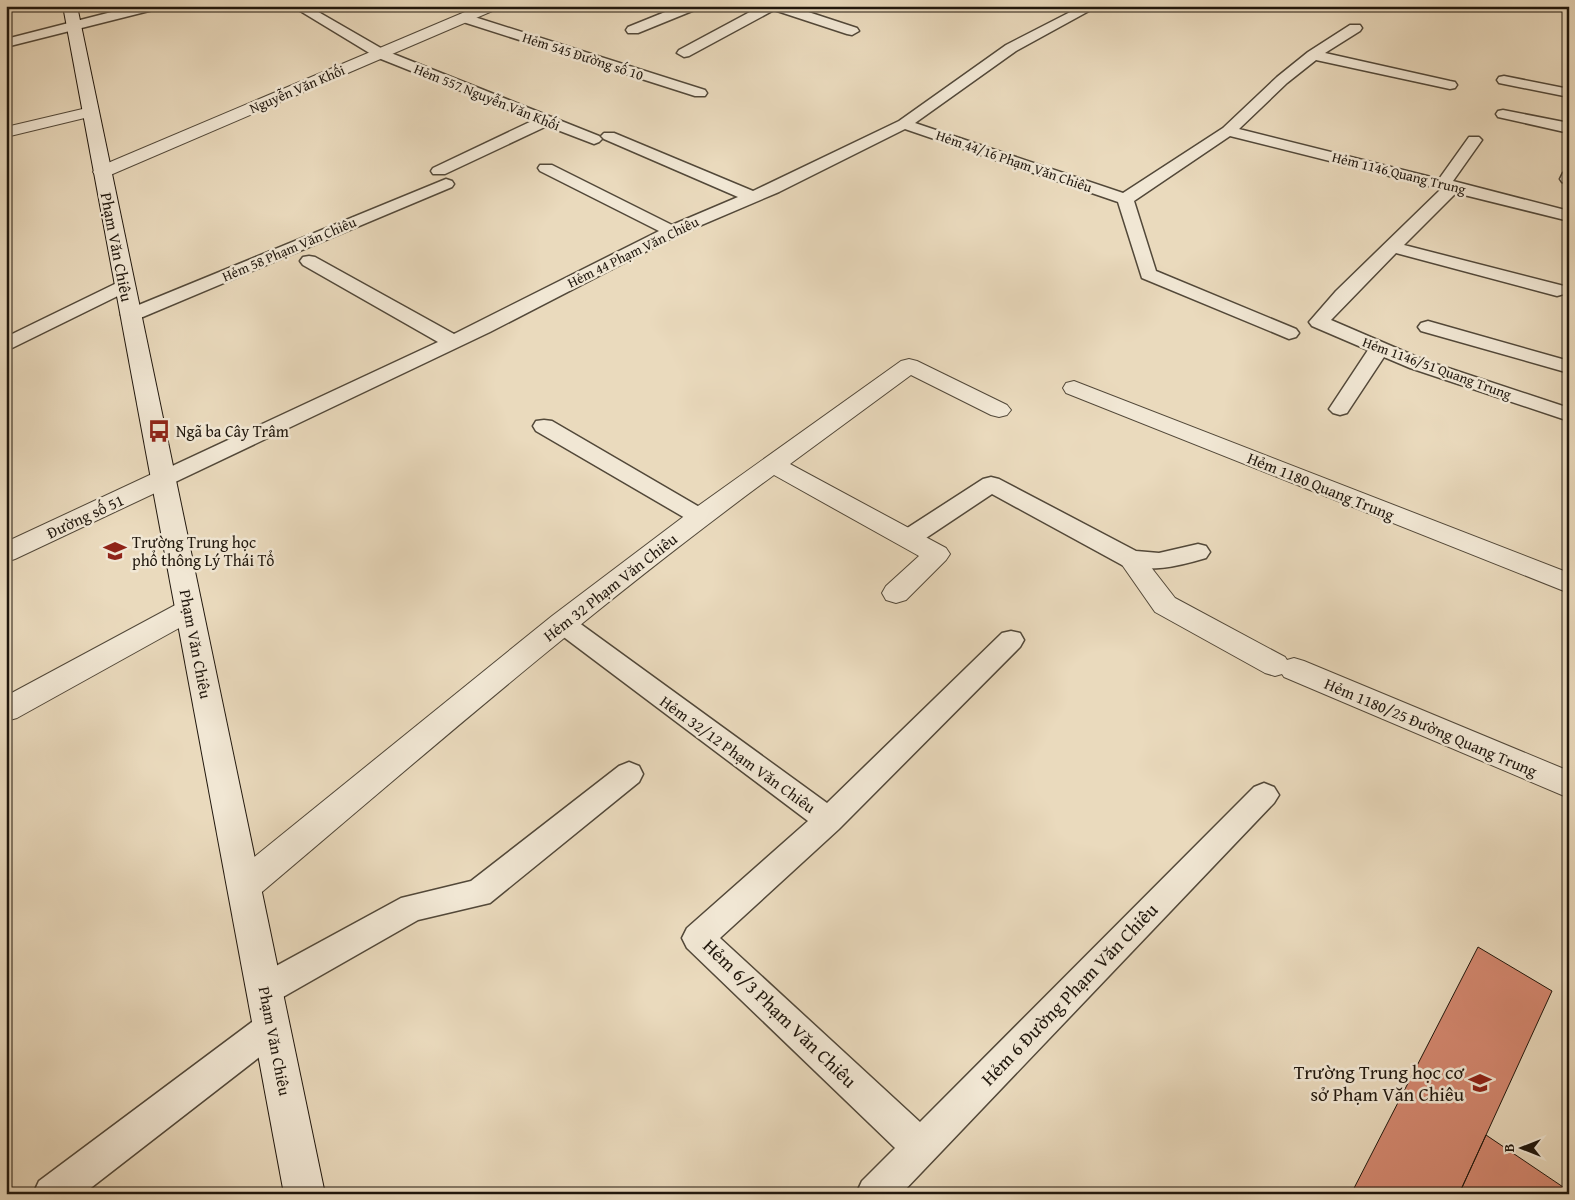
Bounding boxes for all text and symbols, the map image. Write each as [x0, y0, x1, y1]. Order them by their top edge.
street label: Hẻm 545 Đường số 10 [520, 27, 646, 85]
street label: Hẻm 557 Nguyễn Văn Khối [411, 59, 563, 135]
street label: Nguyễn Văn Khối [246, 60, 348, 118]
street label: Hẻm 44/16 Phạm Văn Chiêu [933, 125, 1095, 197]
street label: Hẻm 1146 Quang Trung [1330, 147, 1468, 199]
street label: Phạm Văn Chiêu [95, 190, 139, 304]
street label: Hẻm 44 Phạm Văn Chiêu [564, 211, 702, 292]
street label: Hẻm 58 Phạm Văn Chiêu [219, 212, 359, 286]
street label: Hẻm 1146/51 Quang Trung [1360, 332, 1514, 404]
bus stop icon: Ngã ba Cây Trâm [146, 418, 172, 444]
place label: Ngã ba Cây Trâm [176, 419, 289, 443]
street label: Hẻm 1180 Quang Trung [1244, 446, 1398, 526]
street label: Đường số 51 [42, 488, 128, 544]
street label: Hẻm 32 Phạm Văn Chiêu [538, 527, 682, 647]
place label: Trường Trung học phổ thông Lý Thái Tổ [132, 530, 275, 572]
school or university icon: Trường Trung học phổ thông Lý Thái Tổ [102, 538, 128, 564]
street label: Phạm Văn Chiêu [174, 587, 218, 701]
street label: Hẻm 1180/25 Đường Quang Trung [1321, 671, 1541, 783]
street label: Hẻm 32/12 Phạm Văn Chiêu [655, 689, 821, 819]
street label: Hẻm 6 Đường Phạm Văn Chiêu [974, 896, 1164, 1092]
street label: Hẻm 6/3 Phạm Văn Chiêu [697, 932, 864, 1094]
street label: Phạm Văn Chiêu [253, 984, 297, 1098]
place label: Trường Trung học cơ sở Phạm Văn Chiêu [1294, 1058, 1465, 1108]
school or university icon: Trường Trung học cơ sở Phạm Văn Chiêu [1467, 1070, 1493, 1096]
north arrow [1498, 1122, 1548, 1172]
text: B [1499, 1144, 1519, 1152]

